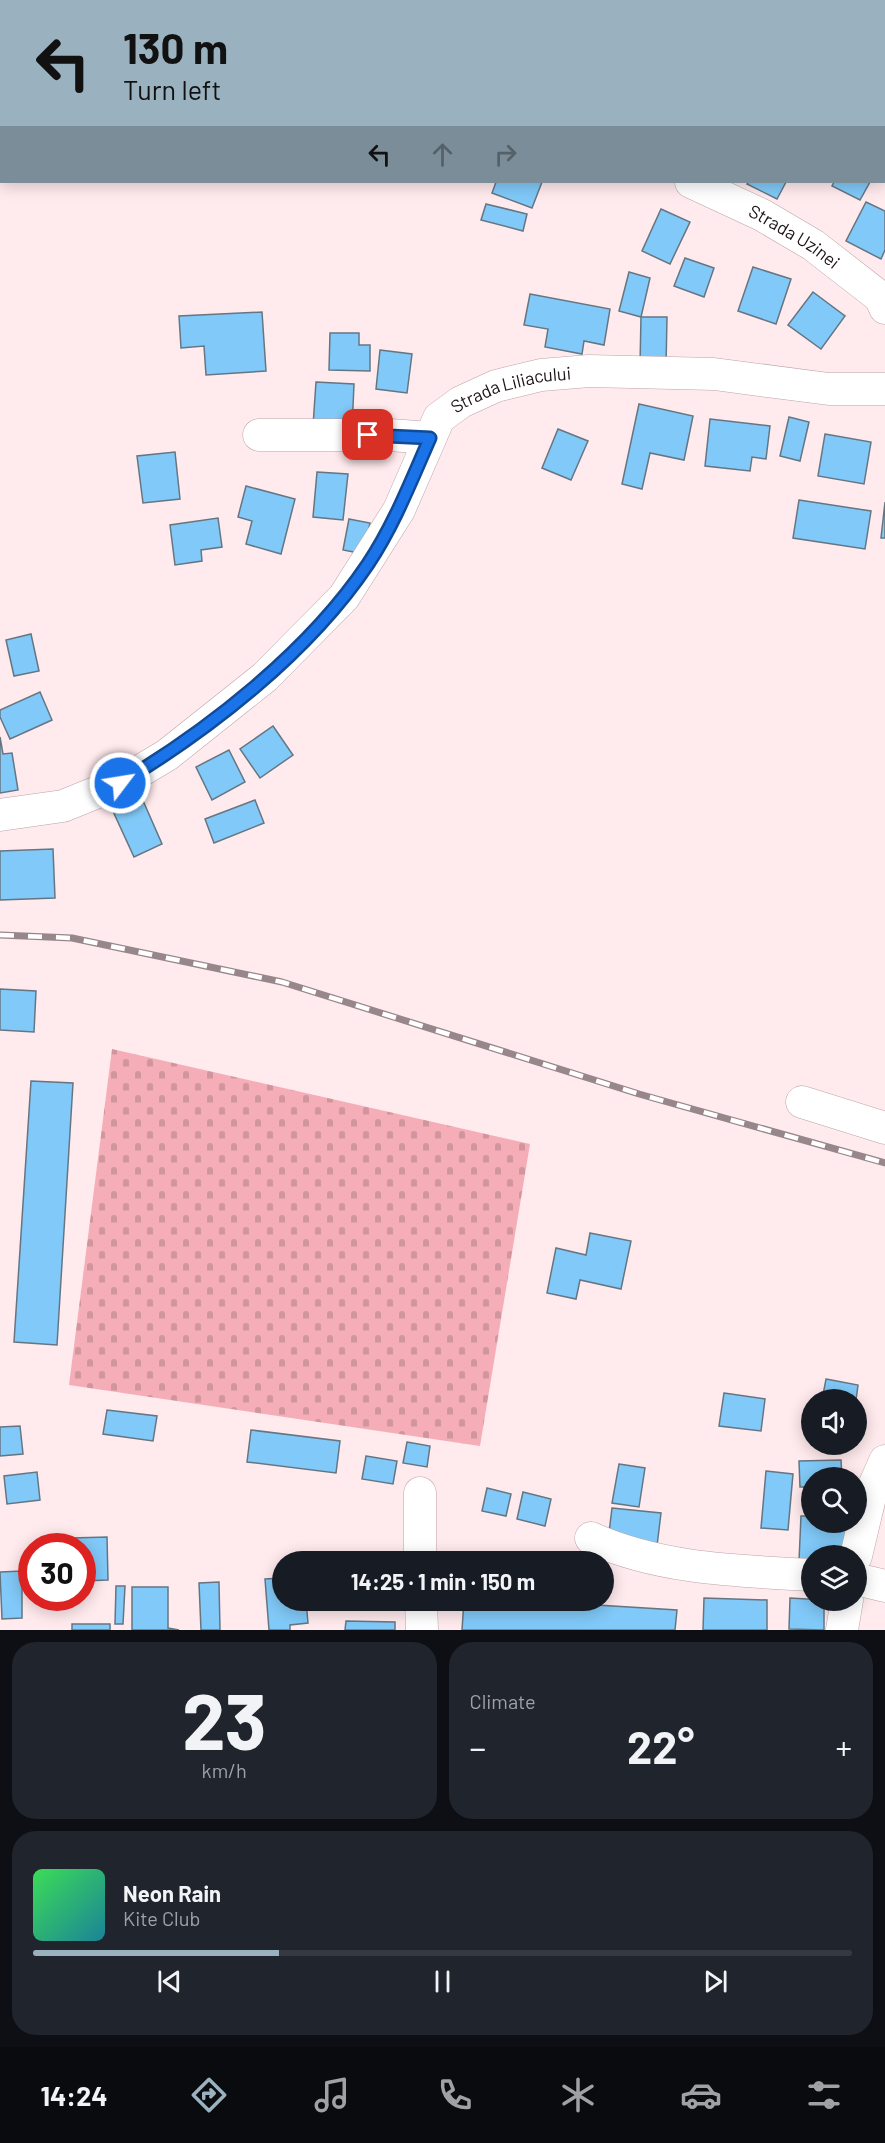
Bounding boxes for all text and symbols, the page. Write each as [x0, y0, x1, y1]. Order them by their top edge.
text: 130 m [123, 22, 228, 72]
icon: left [24, 24, 102, 102]
text: Turn left [123, 73, 221, 105]
icon: left [363, 138, 396, 171]
icon: ahead [426, 138, 459, 171]
icon: right [489, 138, 522, 171]
street label: Strada Uzinei [746, 200, 844, 273]
street label: Strada Liliacului [446, 362, 572, 417]
pin [342, 409, 393, 460]
icon: arrive [351, 418, 384, 451]
position arrow [88, 751, 152, 815]
map controls [801, 1389, 867, 1611]
button: sound [801, 1389, 867, 1455]
button: search [801, 1467, 867, 1533]
speed limit sign: 30 [18, 1533, 96, 1611]
button: layers [801, 1545, 867, 1611]
text: 14:25 · 1 min · 150 m [351, 1568, 535, 1594]
text: 23 [182, 1672, 267, 1766]
text: Climate [470, 1689, 536, 1713]
text: 22° [627, 1719, 694, 1773]
text: − [470, 1727, 486, 1767]
text: + [835, 1727, 852, 1767]
text: km/h [202, 1758, 247, 1782]
text: Neon Rain [123, 1880, 221, 1906]
text: Kite Club [123, 1906, 200, 1930]
icon: previous [153, 1965, 186, 1998]
icon: pause [426, 1965, 459, 1998]
icon: next [699, 1965, 732, 1998]
icon: directions [188, 2074, 230, 2116]
icon: music [311, 2074, 353, 2116]
icon: phone [434, 2074, 476, 2116]
icon: climate [557, 2074, 599, 2116]
icon: car [680, 2074, 722, 2116]
icon: filters [803, 2074, 845, 2116]
text: 14:24 [40, 2079, 108, 2111]

